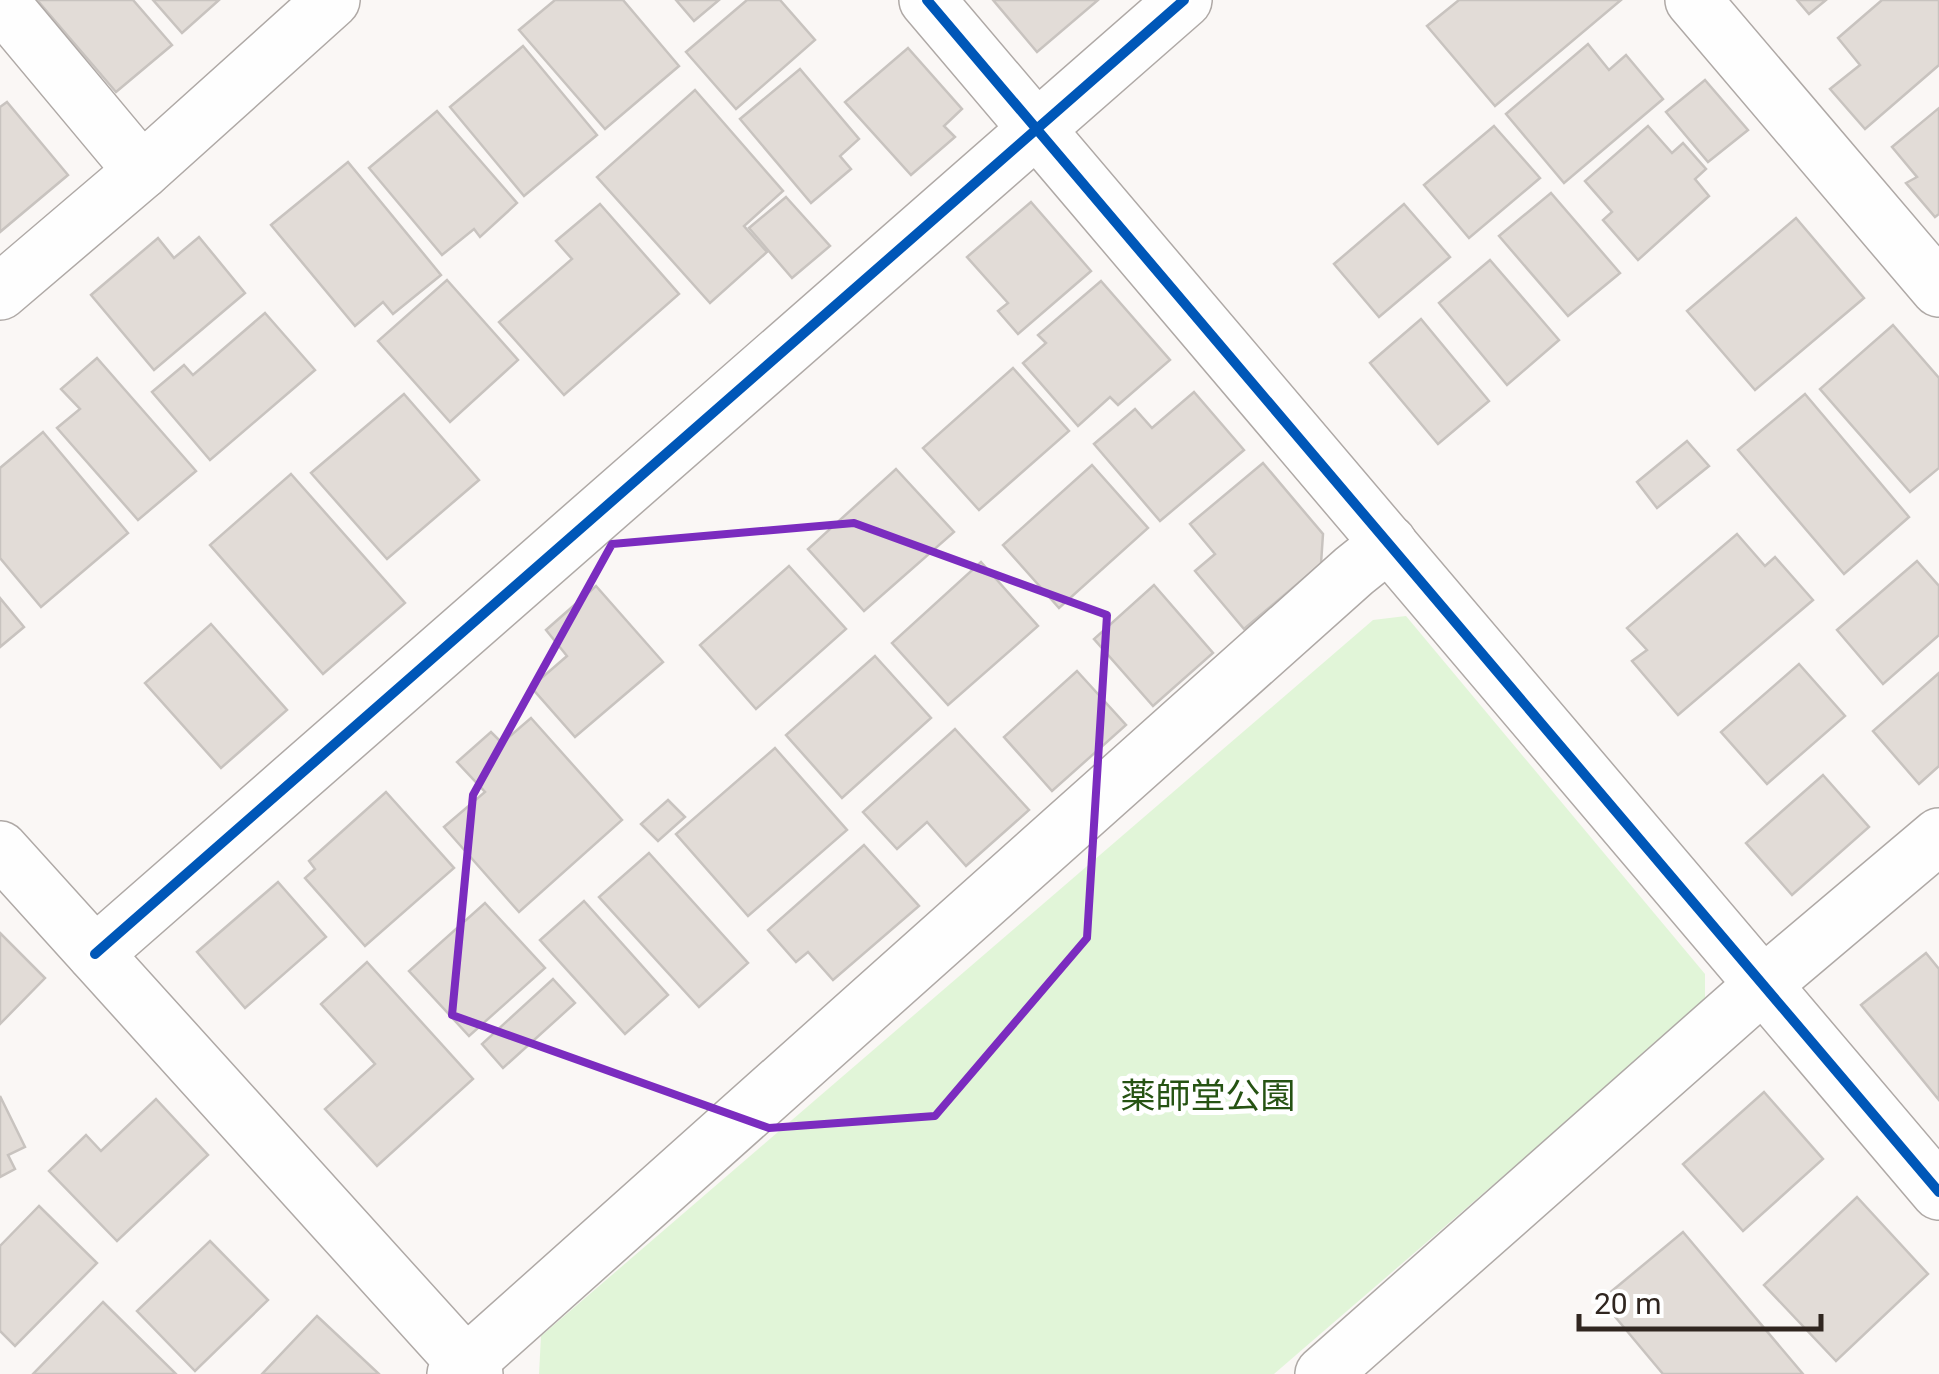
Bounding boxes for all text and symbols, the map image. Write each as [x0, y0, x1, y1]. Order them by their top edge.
park label: 薬師堂公園 [1120, 1076, 1296, 1117]
scale bar [1579, 1269, 1822, 1331]
text: 20 m [1594, 1286, 1661, 1321]

